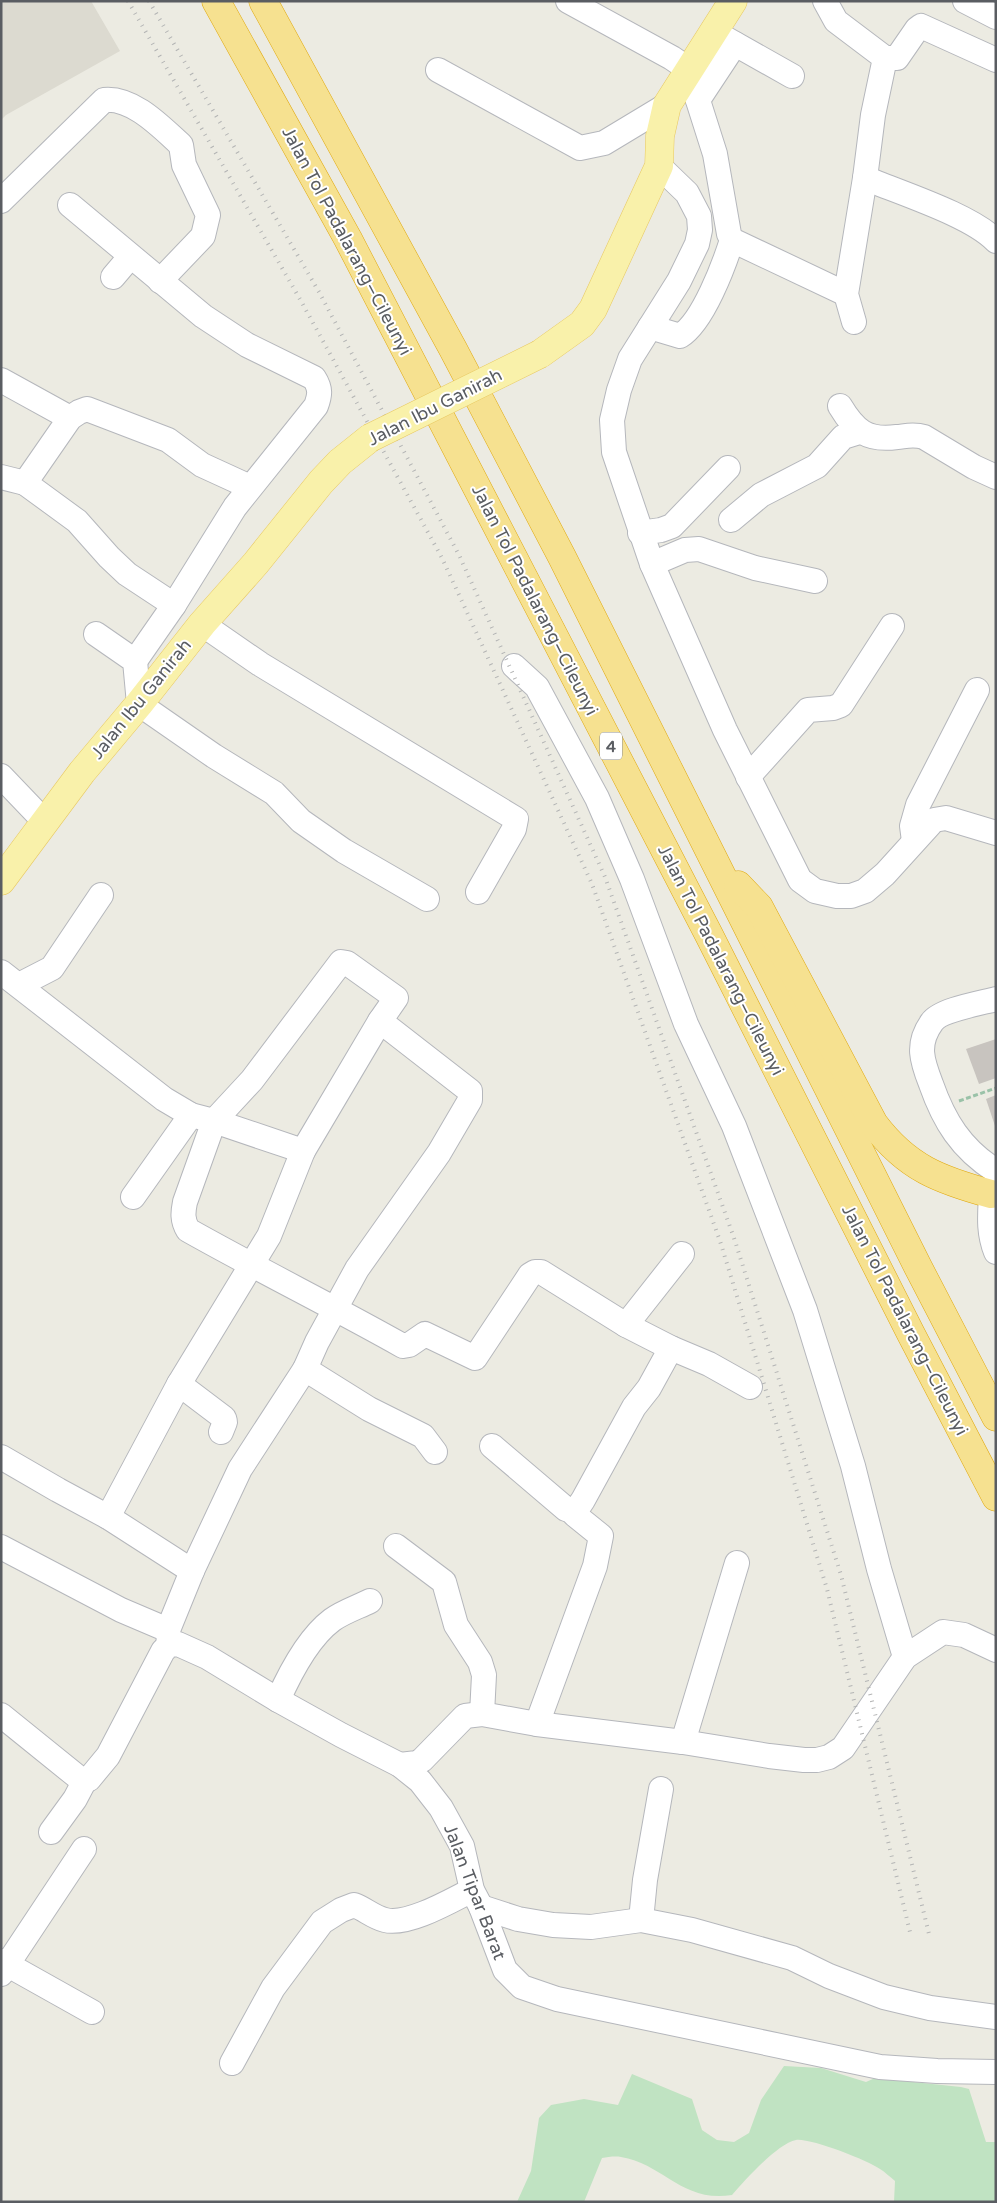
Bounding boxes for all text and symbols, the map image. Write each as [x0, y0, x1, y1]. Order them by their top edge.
street label: Jalan Tol Padalarang–Cileunyi [277, 123, 417, 359]
street label: Jalan Ibu Ganirah [364, 364, 506, 450]
street label: Jalan Tol Padalarang–Cileunyi [467, 481, 603, 719]
street label: Jalan Ibu Ganirah [86, 635, 196, 763]
road number: 4 [600, 732, 622, 759]
street label: Jalan Tol Padalarang–Cileunyi [653, 841, 789, 1079]
street label: Jalan Tol Padalarang–Cileunyi [837, 1201, 973, 1439]
street label: Jalan Tipar Barat [439, 1821, 511, 1963]

